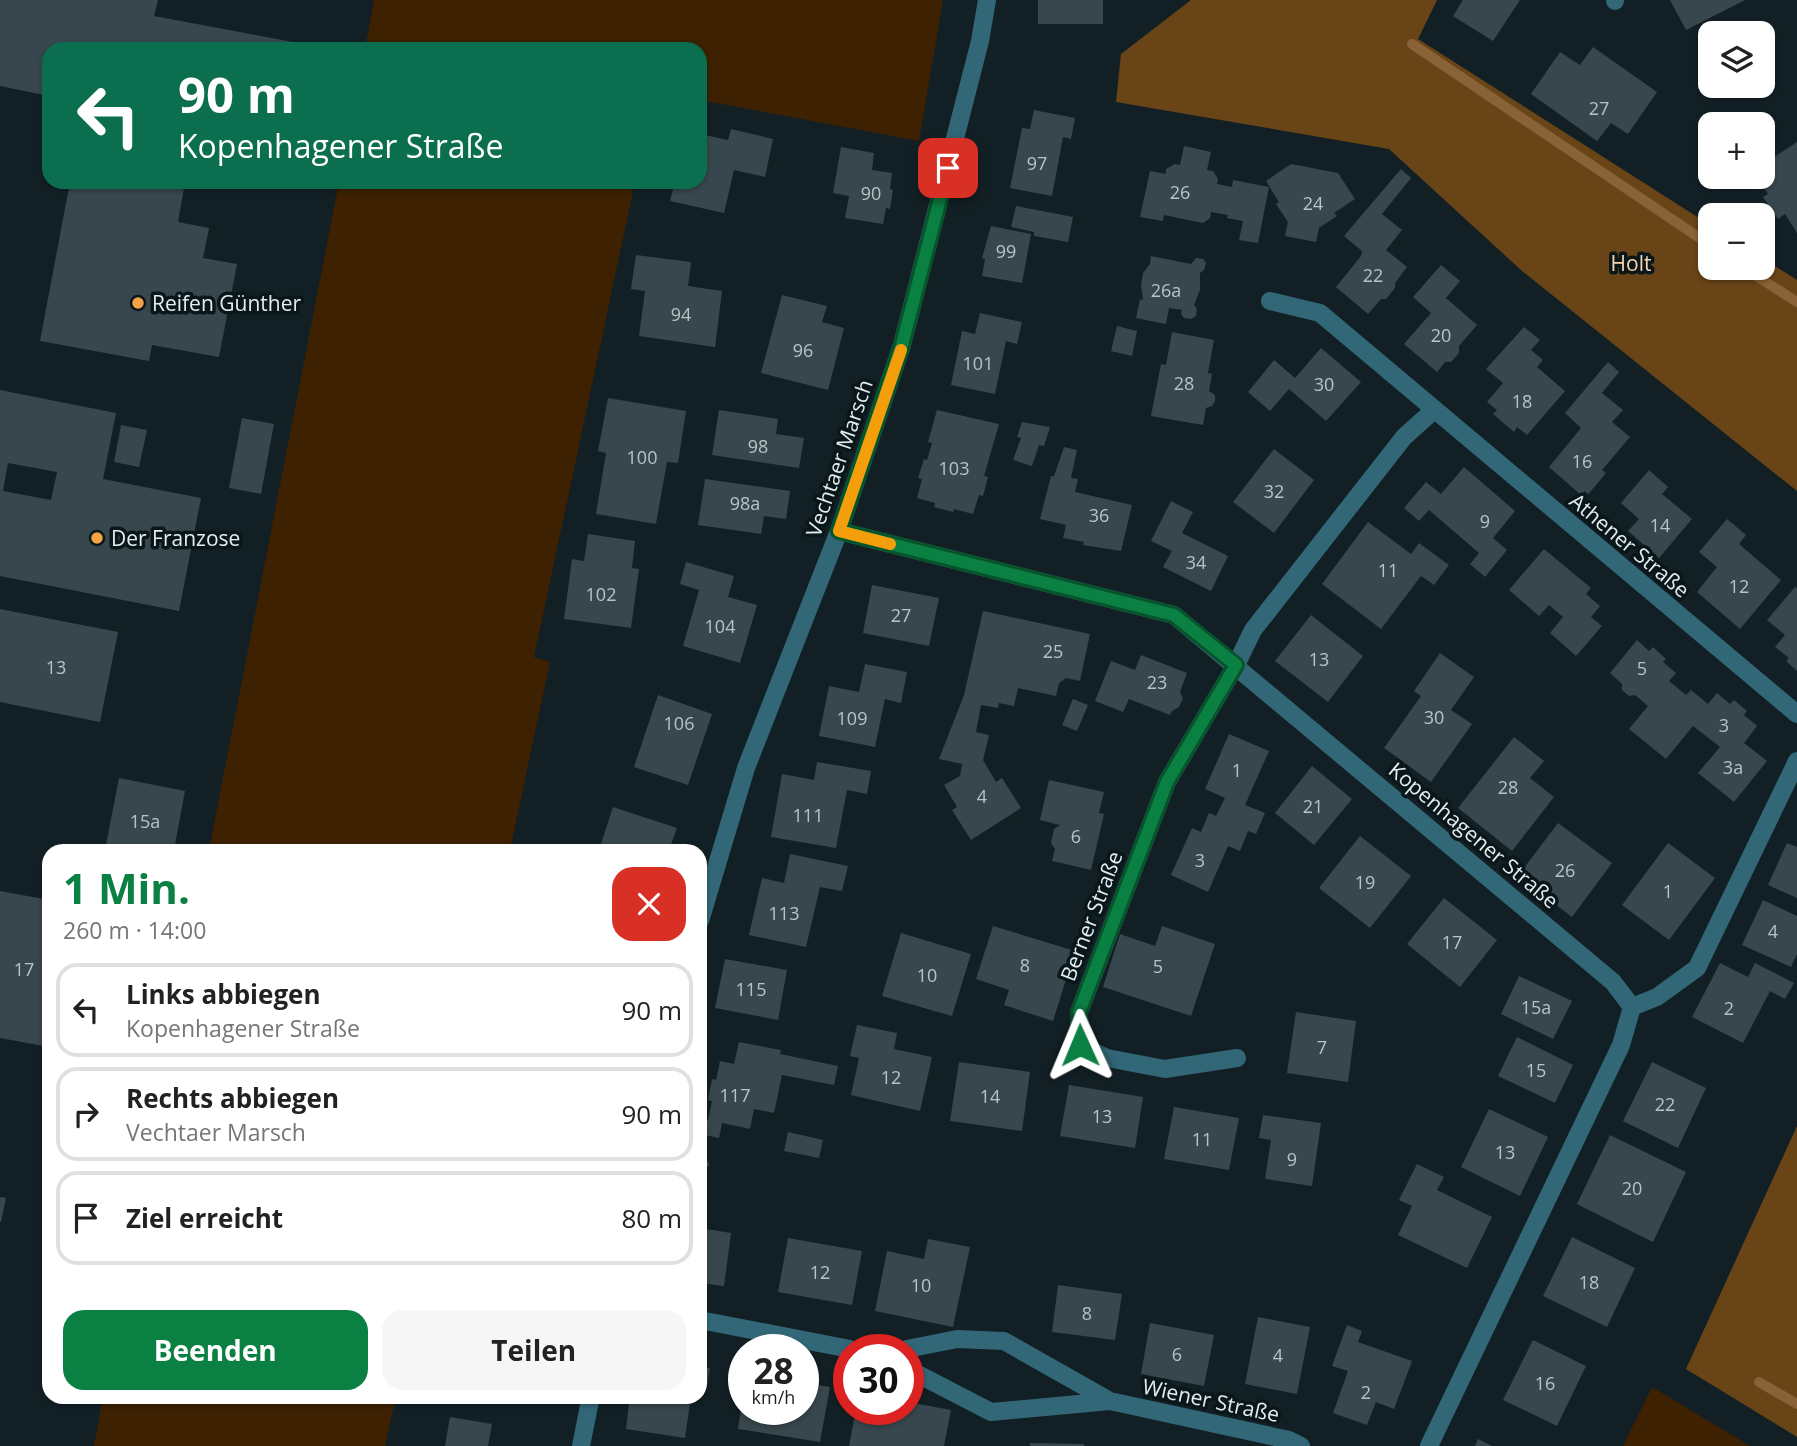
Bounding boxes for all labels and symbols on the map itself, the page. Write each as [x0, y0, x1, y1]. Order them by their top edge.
house number: 27 [1589, 96, 1609, 120]
pin [918, 138, 978, 198]
house number: 97 [1027, 151, 1047, 175]
house number: 26 [1170, 180, 1190, 204]
house number: 90 [861, 181, 881, 205]
house number: 24 [1303, 191, 1323, 215]
house number: 99 [996, 239, 1016, 263]
park label: Holt [1611, 249, 1651, 277]
house number: 22 [1363, 263, 1383, 287]
house number: 26a [1151, 278, 1181, 302]
place label: Reifen Günther [152, 289, 301, 317]
marker: Reifen Günther [130, 295, 146, 311]
house number: 94 [671, 302, 691, 326]
house number: 20 [1431, 323, 1451, 347]
house number: 96 [793, 338, 813, 362]
house number: 101 [963, 351, 993, 375]
house number: 28 [1174, 371, 1194, 395]
house number: 30 [1314, 372, 1334, 396]
street label: Vechtaer Marsch [799, 376, 879, 540]
house number: 18 [1512, 389, 1532, 413]
house number: 98 [748, 434, 768, 458]
house number: 100 [627, 445, 657, 469]
house number: 16 [1572, 449, 1592, 473]
house number: 103 [939, 456, 969, 480]
house number: 32 [1264, 479, 1284, 503]
street label: Athener Straße [1564, 487, 1696, 603]
house number: 98a [730, 491, 760, 515]
house number: 36 [1089, 503, 1109, 527]
house number: 9 [1480, 509, 1490, 533]
house number: 14 [1650, 513, 1670, 537]
place label: Der Franzose [111, 524, 240, 552]
marker: Der Franzose [89, 530, 105, 546]
house number: 34 [1186, 550, 1206, 574]
house number: 11 [1378, 558, 1398, 582]
house number: 12 [1729, 574, 1749, 598]
house number: 102 [586, 582, 616, 606]
house number: 27 [891, 603, 911, 627]
house number: 104 [705, 614, 735, 638]
house number: 25 [1043, 639, 1063, 663]
house number: 13 [1309, 647, 1329, 671]
house number: 13 [46, 655, 66, 679]
house number: 5 [1637, 656, 1647, 680]
house number: 23 [1147, 670, 1167, 694]
house number: 30 [1424, 705, 1444, 729]
house number: 109 [837, 706, 867, 730]
house number: 106 [664, 711, 694, 735]
house number: 3 [1719, 713, 1729, 737]
house number: 3a [1723, 755, 1743, 779]
street label: Kopenhagener Straße [1383, 756, 1565, 914]
house number: 1 [1232, 758, 1242, 782]
house number: 28 [1498, 775, 1518, 799]
house number: 4 [977, 784, 987, 808]
house number: 21 [1303, 794, 1323, 818]
house number: 111 [793, 803, 823, 827]
house number: 15a [130, 809, 160, 833]
house number: 6 [1071, 824, 1081, 848]
street label: Berner Straße [1053, 847, 1129, 985]
house number: 3 [1195, 848, 1205, 872]
house number: 26 [1555, 858, 1575, 882]
house number: 19 [1355, 870, 1375, 894]
house number: 1 [1663, 879, 1673, 903]
house number: 113 [769, 901, 799, 925]
house number: 4 [1768, 919, 1778, 943]
house number: 17 [1442, 930, 1462, 954]
house number: 8 [1020, 953, 1030, 977]
house number: 5 [1153, 954, 1163, 978]
house number: 17 [14, 957, 34, 981]
house number: 10 [917, 963, 937, 987]
house number: 115 [736, 977, 766, 1001]
house number: 15a [1521, 995, 1551, 1019]
house number: 2 [1724, 996, 1734, 1020]
position arrow [1043, 1008, 1117, 1082]
house number: 7 [1317, 1035, 1327, 1059]
house number: 15 [1526, 1058, 1546, 1082]
house number: 12 [881, 1065, 901, 1089]
house number: 117 [720, 1083, 750, 1107]
house number: 14 [980, 1084, 1000, 1108]
house number: 22 [1655, 1092, 1675, 1116]
house number: 13 [1092, 1104, 1112, 1128]
house number: 11 [1192, 1127, 1212, 1151]
house number: 13 [1495, 1140, 1515, 1164]
house number: 9 [1287, 1147, 1297, 1171]
house number: 20 [1622, 1176, 1642, 1200]
house number: 12 [810, 1260, 830, 1284]
house number: 18 [1579, 1270, 1599, 1294]
house number: 10 [911, 1273, 931, 1297]
house number: 8 [1082, 1301, 1092, 1325]
speed limit sign: 30 [833, 1334, 924, 1425]
house number: 6 [1172, 1342, 1182, 1366]
house number: 4 [1273, 1343, 1283, 1367]
house number: 16 [1535, 1371, 1555, 1395]
street label: Wiener Straße [1140, 1372, 1282, 1428]
house number: 2 [1361, 1380, 1371, 1404]

